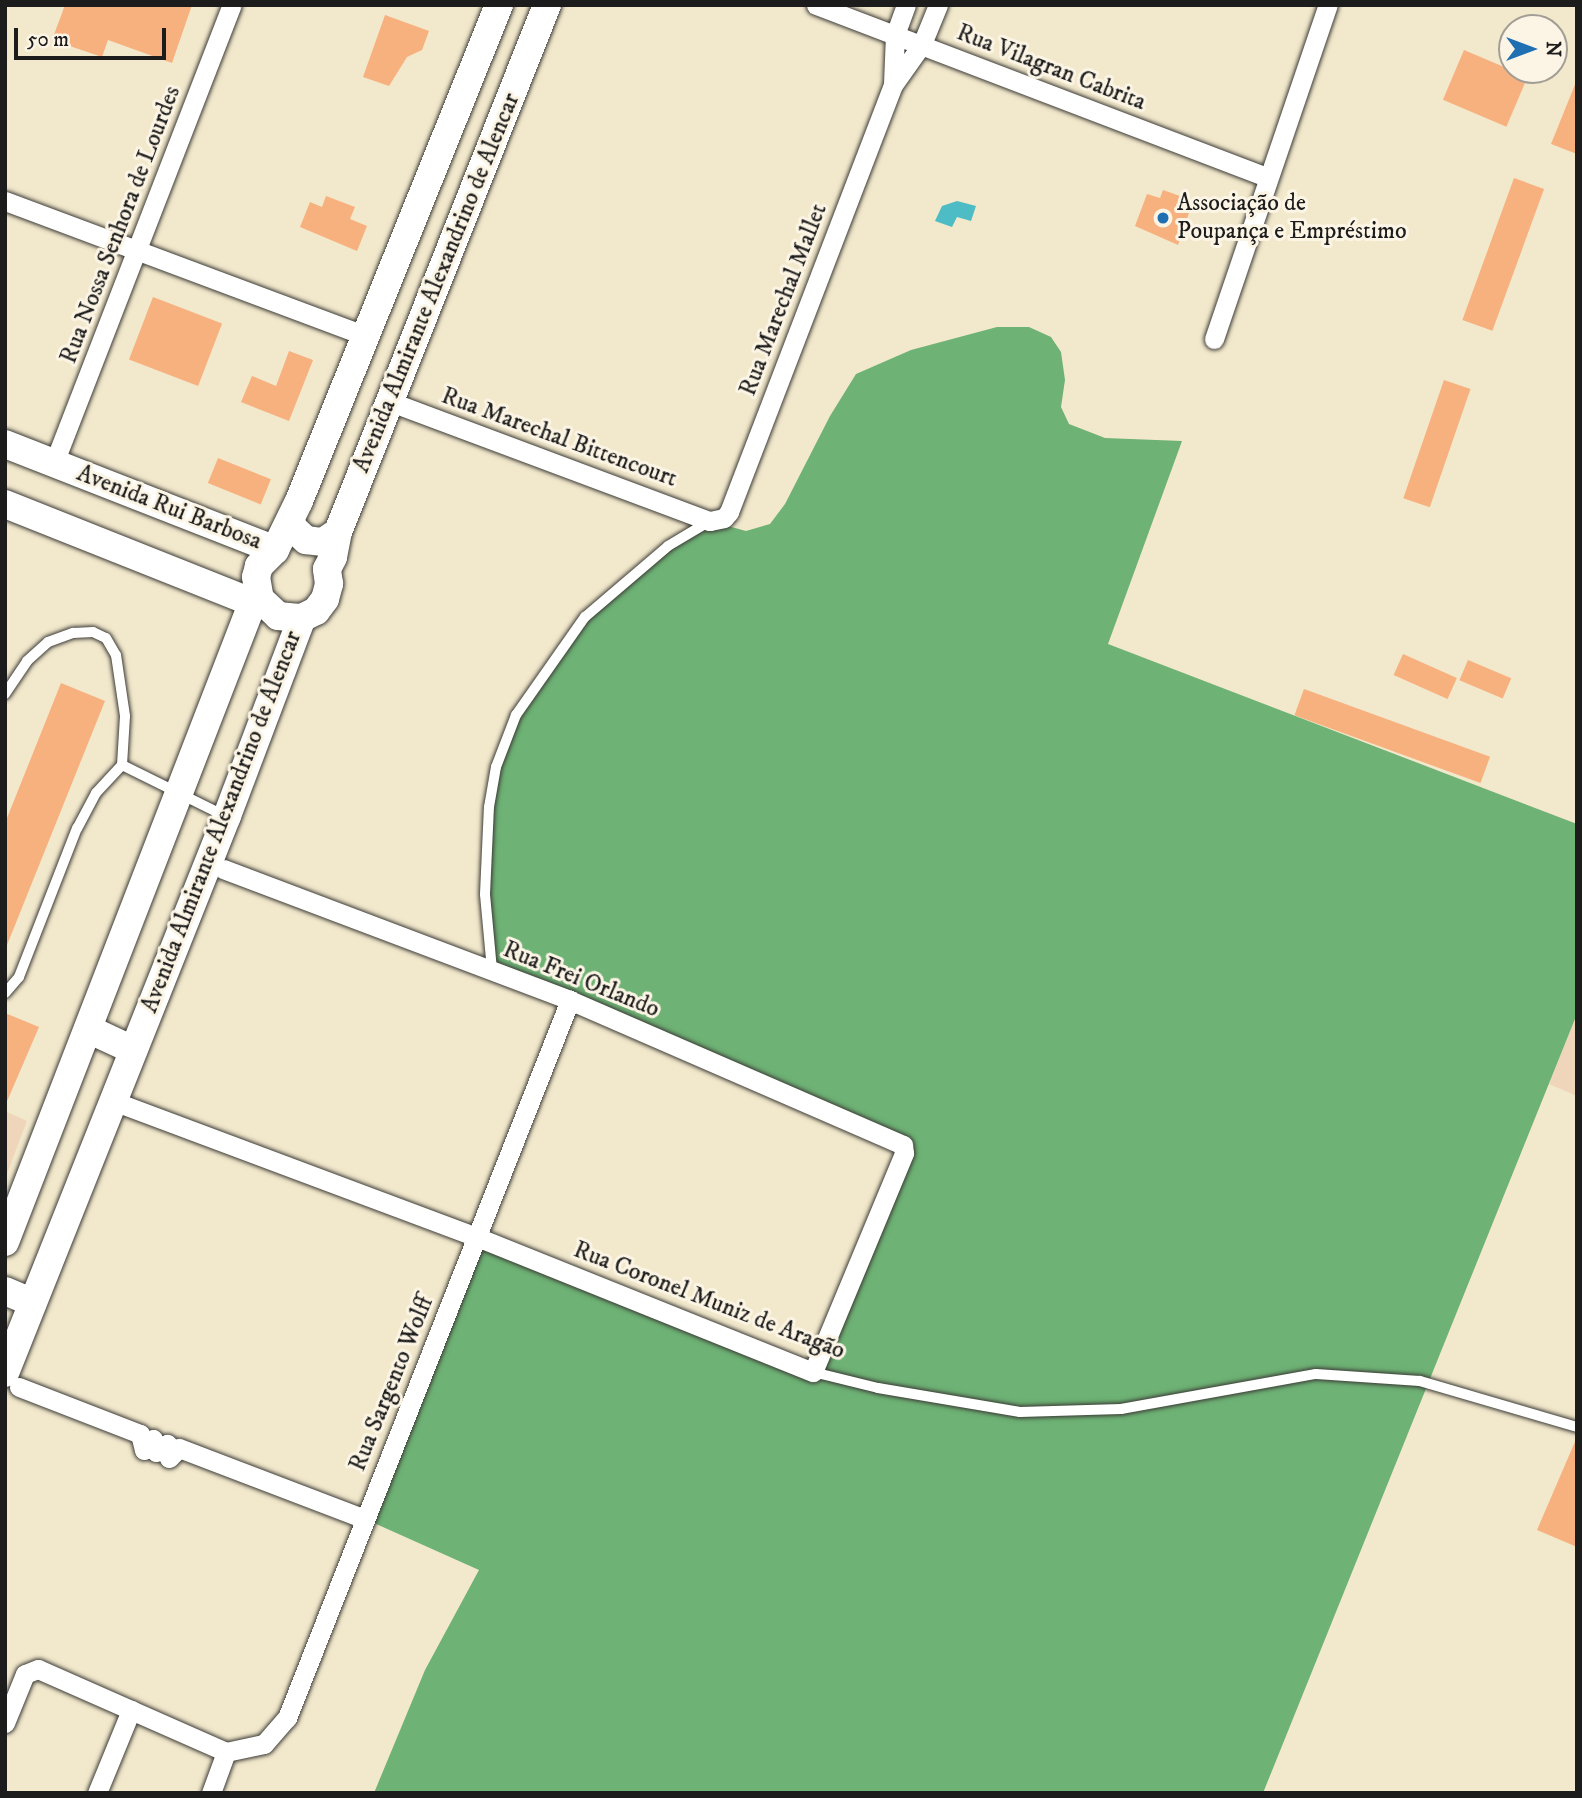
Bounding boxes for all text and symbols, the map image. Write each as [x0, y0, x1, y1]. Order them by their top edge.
scale bar [18, 14, 170, 58]
north arrow [1498, 14, 1568, 84]
street label: Rua Vilagran Cabrita [952, 19, 1150, 117]
text: 50 m [27, 27, 69, 53]
text: N [1541, 41, 1564, 57]
street label: Rua Nossa Senhora de Lourdes [55, 82, 187, 368]
street label: Avenida Almirante Alexandrino de Alencar [347, 89, 527, 477]
place label: Associação de Poupança e Empréstimo [1177, 190, 1407, 246]
street label: Rua Marechal Mallet [734, 200, 834, 400]
marker: Associação de Poupança e Empréstimo [1155, 210, 1171, 226]
street label: Rua Marechal Bittencourt [437, 382, 681, 494]
street label: Avenida Rui Barbosa [73, 460, 265, 556]
street label: Avenida Almirante Alexandrino de Alencar [136, 627, 308, 1017]
street label: Rua Frei Orlando [499, 936, 663, 1024]
street label: Rua Coronel Muniz de Aragão [569, 1236, 849, 1366]
street label: Rua Sargento Wolff [344, 1292, 440, 1476]

